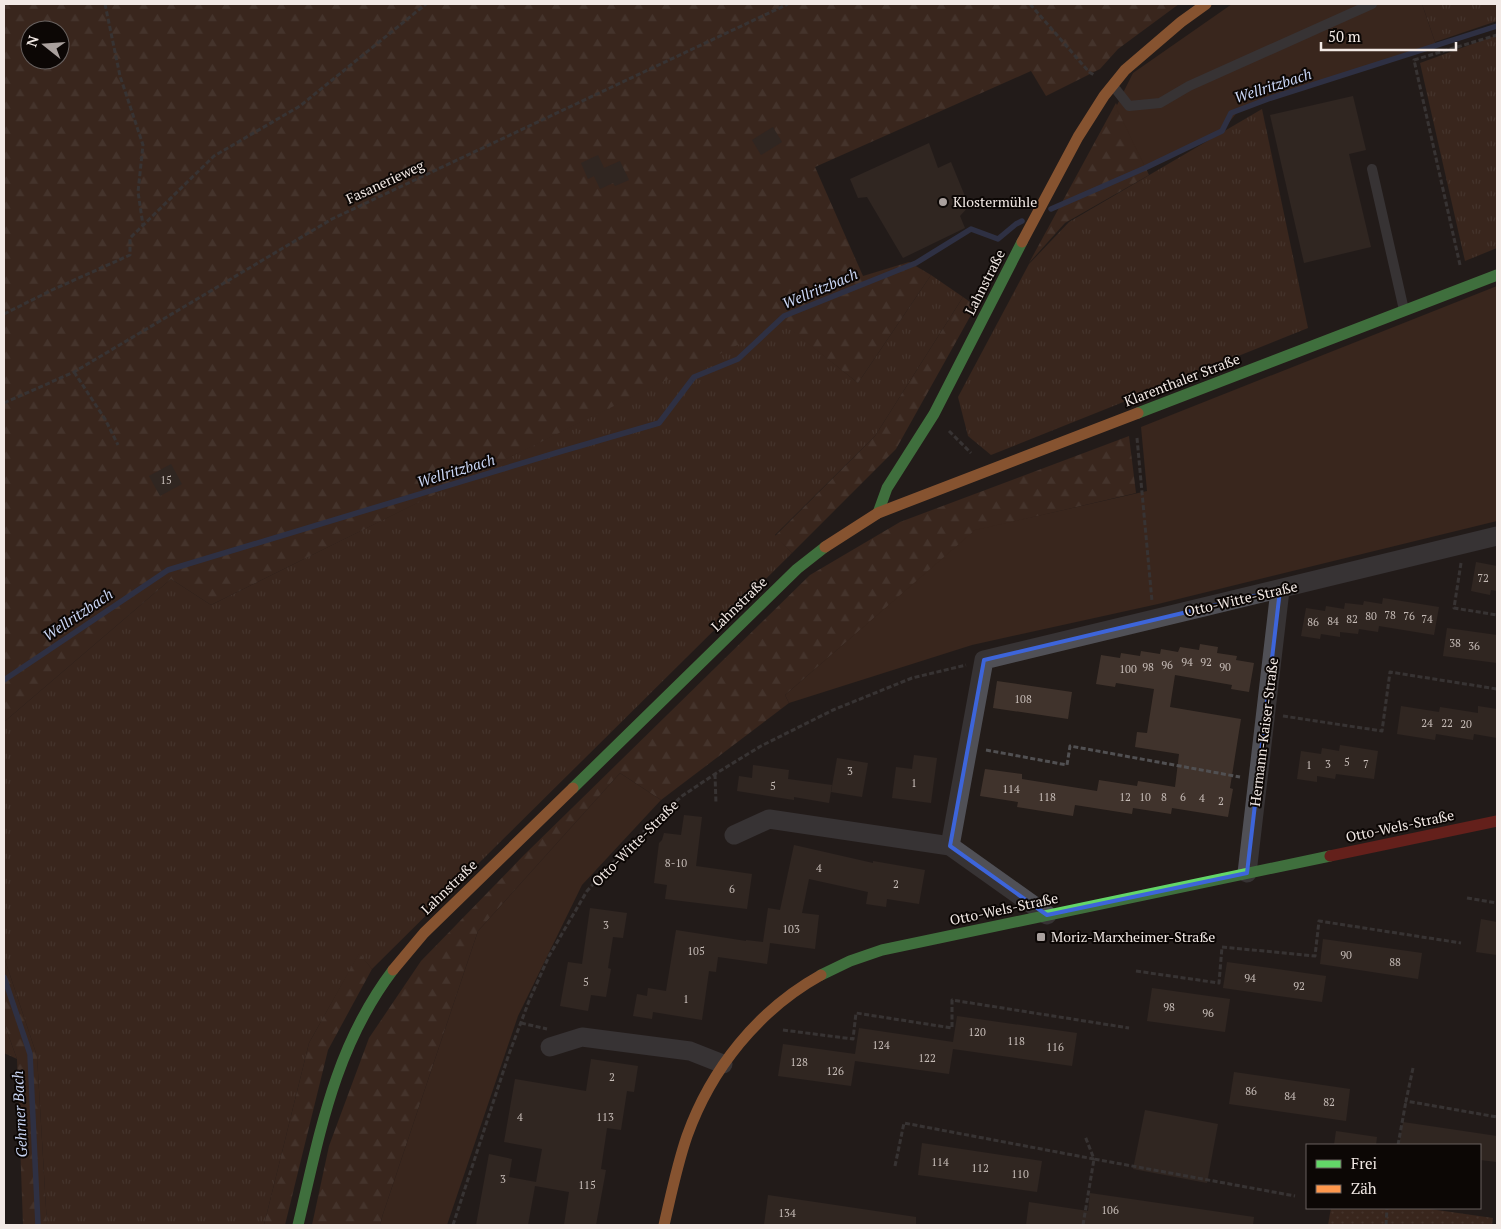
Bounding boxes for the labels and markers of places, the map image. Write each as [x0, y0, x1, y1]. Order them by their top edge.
place label: Klostermühle [953, 192, 1037, 211]
marker: Klostermühle [937, 196, 949, 208]
place label: Moriz-Marxheimer-Straße [1051, 927, 1215, 946]
marker: Moriz-Marxheimer-Straße [1035, 931, 1047, 943]

